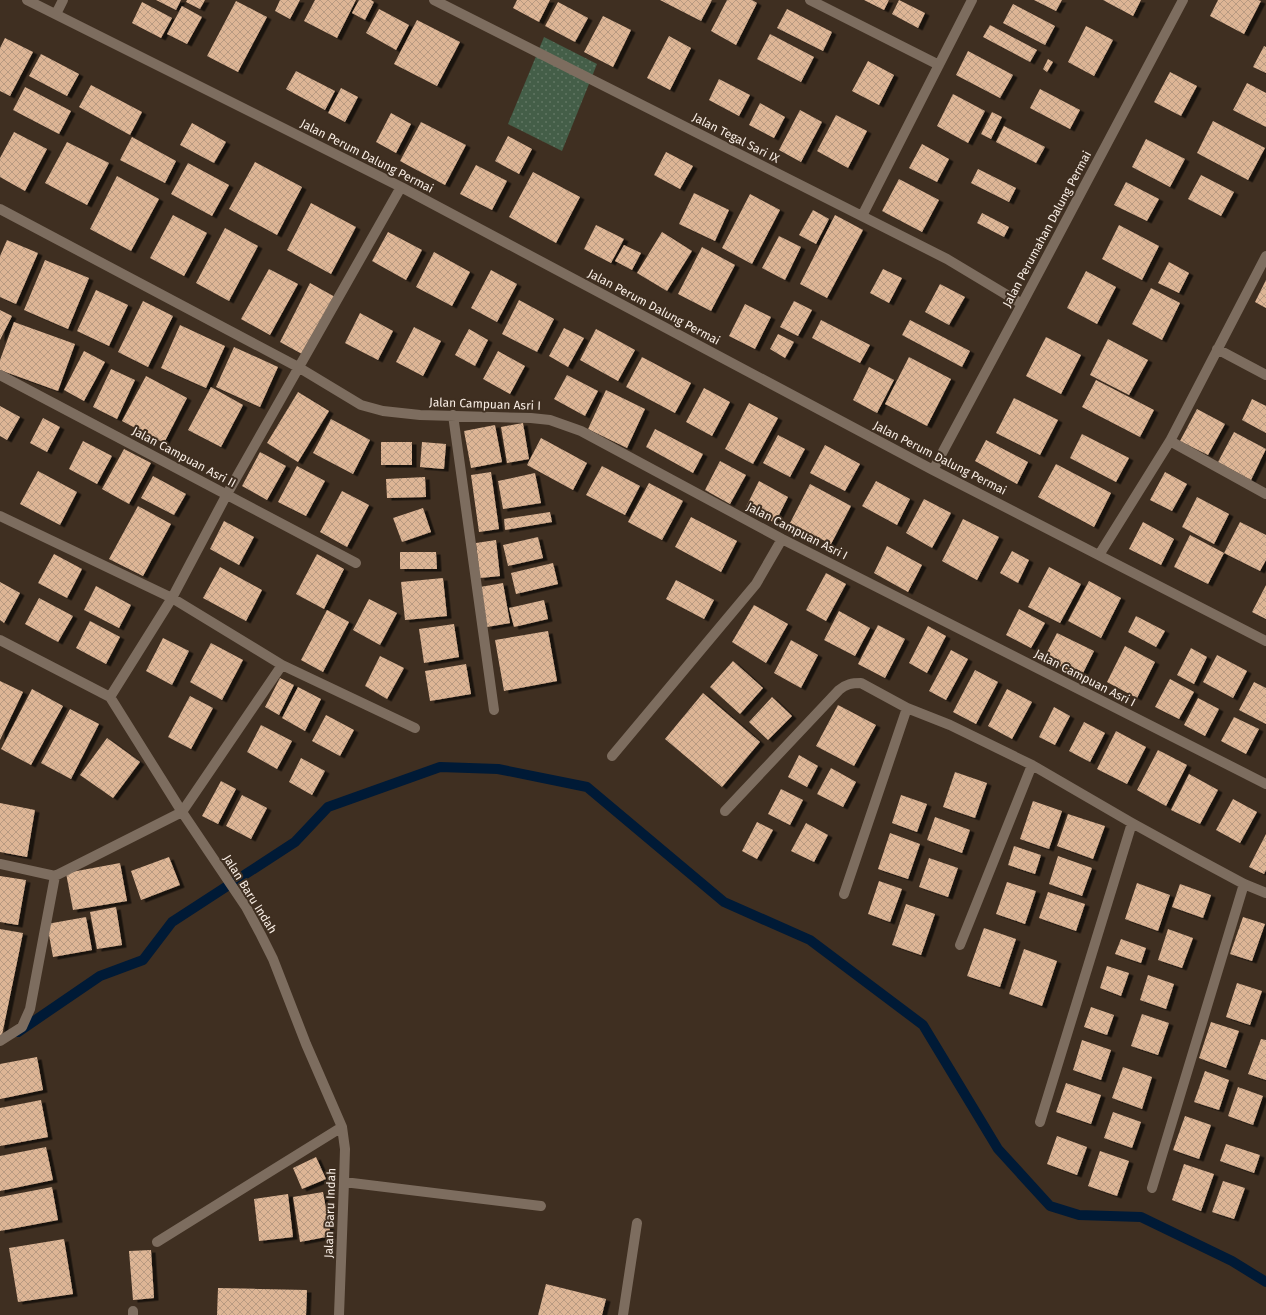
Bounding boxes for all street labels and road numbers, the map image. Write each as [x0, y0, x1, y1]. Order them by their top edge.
street label: Jalan Tegal Sari IX [690, 110, 782, 166]
street label: Jalan Perum Dalung Permai [298, 116, 436, 196]
street label: Jalan Perumahan Dalung Permai [1000, 149, 1094, 309]
street label: Jalan Perum Dalung Permai [586, 266, 722, 348]
street label: Jalan Campuan Asri I [429, 395, 541, 413]
street label: Jalan Perum Dalung Permai [871, 418, 1009, 498]
street label: Jalan Campuan Asri II [130, 424, 238, 490]
street label: Jalan Campuan Asri I [744, 499, 850, 563]
street label: Jalan Campuan Asri I [1032, 646, 1138, 710]
street label: Jalan Baru Indah [220, 852, 280, 936]
street label: Jalan Baru Indah [321, 1168, 339, 1258]

